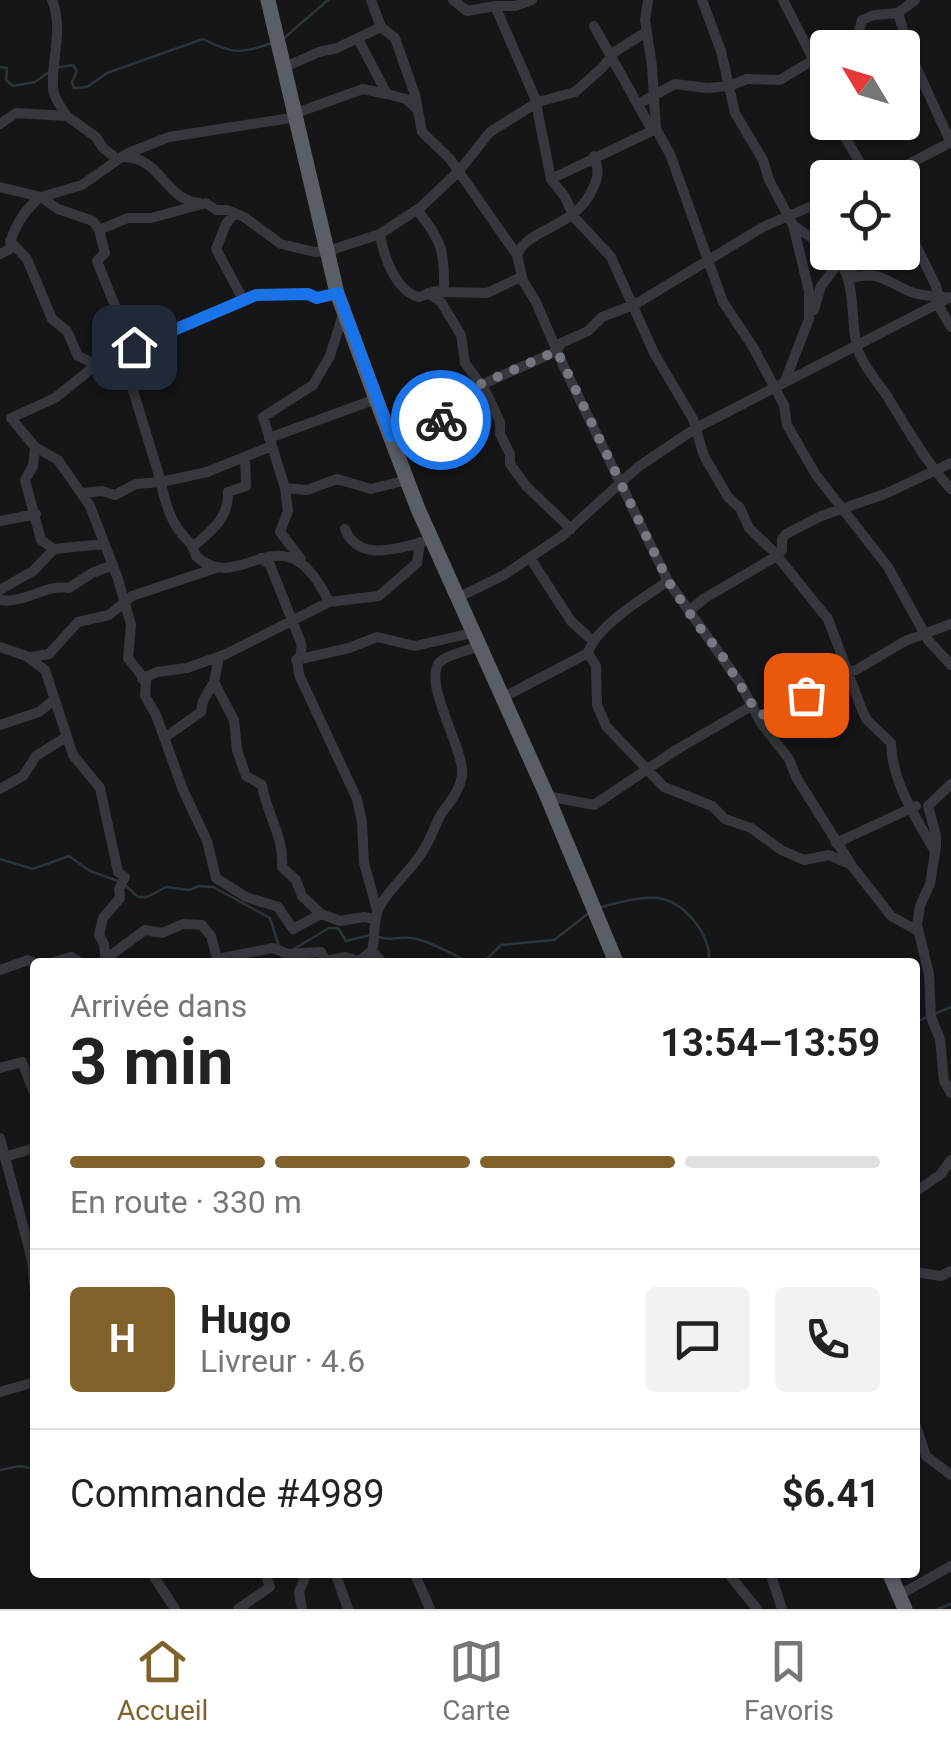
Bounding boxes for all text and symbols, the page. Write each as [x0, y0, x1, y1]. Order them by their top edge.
north arrow [810, 30, 920, 140]
map controls [810, 30, 920, 270]
button: locate [810, 160, 920, 270]
pin [92, 305, 177, 390]
icon: home [107, 320, 162, 375]
courier [391, 370, 491, 470]
icon: bike [414, 393, 469, 448]
pin [764, 653, 849, 738]
icon: bag [779, 668, 834, 723]
text: Arrivée dans [70, 987, 247, 1025]
text: 13:54–13:59 [660, 1021, 880, 1065]
text: 3 min [70, 1024, 233, 1100]
text: En route · 330 m [70, 1183, 302, 1221]
button: chat [645, 1287, 750, 1392]
button: phone [775, 1287, 880, 1392]
text: Hugo [200, 1298, 291, 1342]
text: H [109, 1317, 136, 1361]
text: Livreur · 4.6 [200, 1342, 365, 1380]
text: Commande #4989 [70, 1472, 385, 1516]
text: $6.41 [782, 1472, 880, 1516]
tab: Accueil [117, 1634, 208, 1727]
tab: Carte [442, 1634, 510, 1727]
tab: Favoris [744, 1634, 834, 1727]

